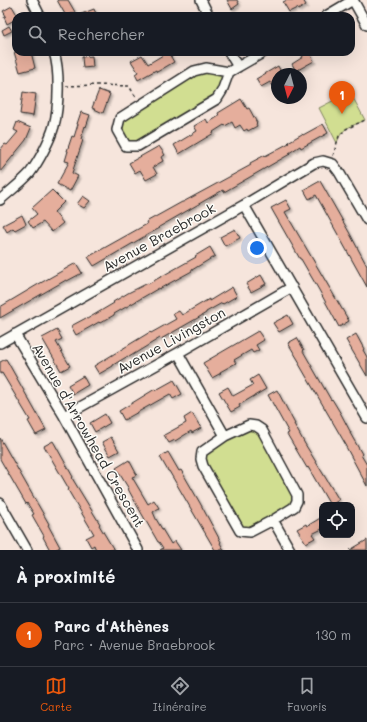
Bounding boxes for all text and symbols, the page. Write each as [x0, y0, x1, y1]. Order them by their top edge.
search box [12, 12, 355, 56]
icon: search [26, 23, 48, 45]
text: Rechercher [58, 24, 145, 44]
north arrow [271, 68, 307, 104]
pin: 1 [329, 81, 355, 114]
street label: Avenue Braebrook [99, 198, 219, 276]
your location [247, 238, 267, 258]
street label: Avenue Livingston [113, 302, 229, 378]
street label: Avenue d'Arrowhead Crescent [28, 339, 150, 531]
map controls [319, 502, 355, 538]
button: locate [319, 502, 355, 538]
text: À proximité [16, 565, 115, 587]
text: Parc d'Athènes [54, 616, 169, 636]
text: 1 [26, 626, 32, 643]
text: 130 m [315, 626, 351, 643]
text: Parc · Avenue Braebrook [54, 636, 215, 653]
tab: Carte [40, 675, 72, 714]
tab: Itinéraire [153, 675, 207, 714]
tab: Favoris [287, 675, 327, 714]

